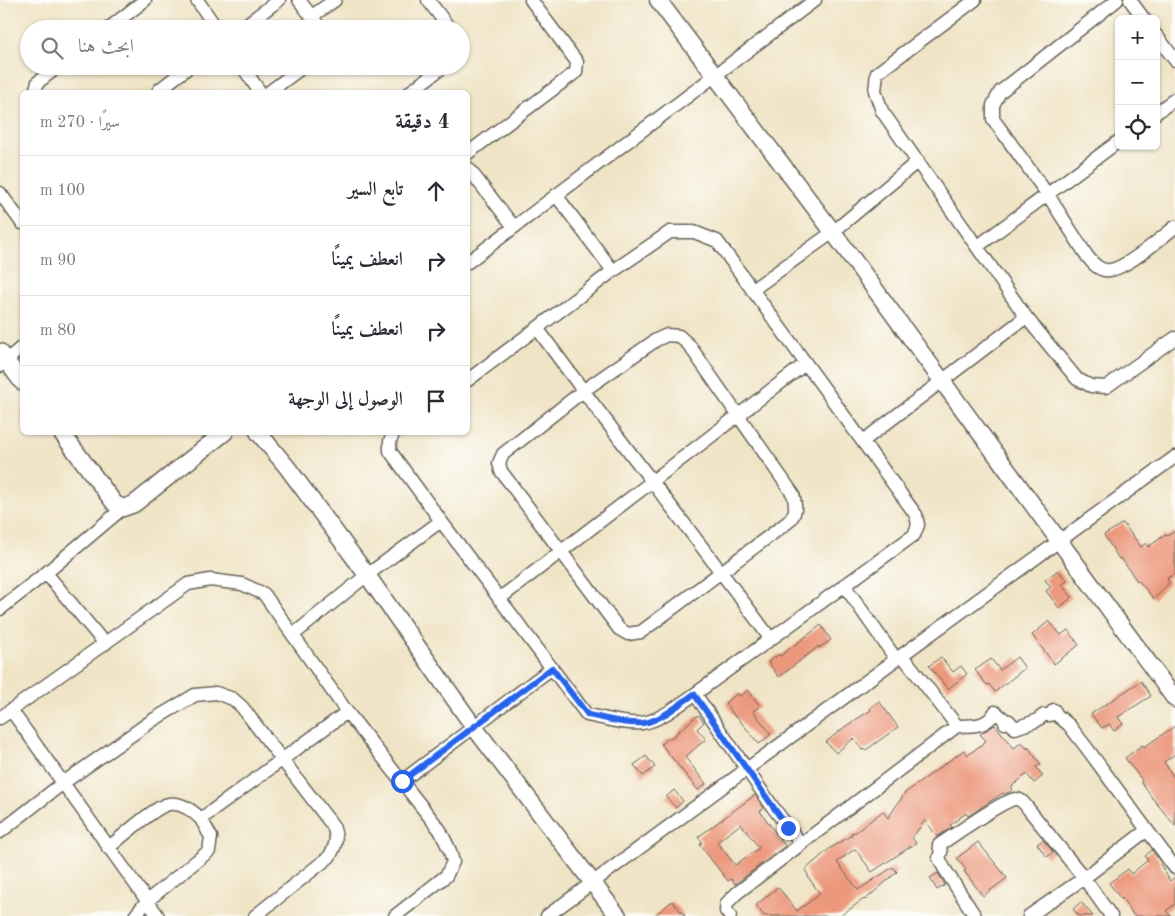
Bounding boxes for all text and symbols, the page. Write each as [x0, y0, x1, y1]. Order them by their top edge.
map controls [1115, 15, 1160, 150]
button: + [1115, 15, 1160, 60]
search box [20, 20, 470, 75]
icon: search [38, 34, 66, 62]
text: ابحث هنا [78, 38, 134, 57]
button: − [1115, 60, 1160, 105]
button: locate [1115, 105, 1160, 150]
text: 4 دقيقة [395, 112, 450, 133]
text: سيرًا · 270 m [40, 115, 120, 131]
icon: ahead [422, 177, 450, 205]
text: تابع السير [348, 181, 403, 200]
text: 100 m [40, 183, 85, 199]
icon: right [422, 247, 450, 275]
text: انعطف يمينًا [331, 251, 403, 270]
text: 90 m [40, 253, 76, 269]
icon: right [422, 317, 450, 345]
text: انعطف يمينًا [331, 321, 403, 340]
text: 80 m [40, 323, 76, 339]
icon: arrive [422, 387, 450, 415]
text: الوصول إلى الوجهة [288, 391, 403, 410]
route start [391, 770, 414, 793]
route end [777, 817, 800, 840]

